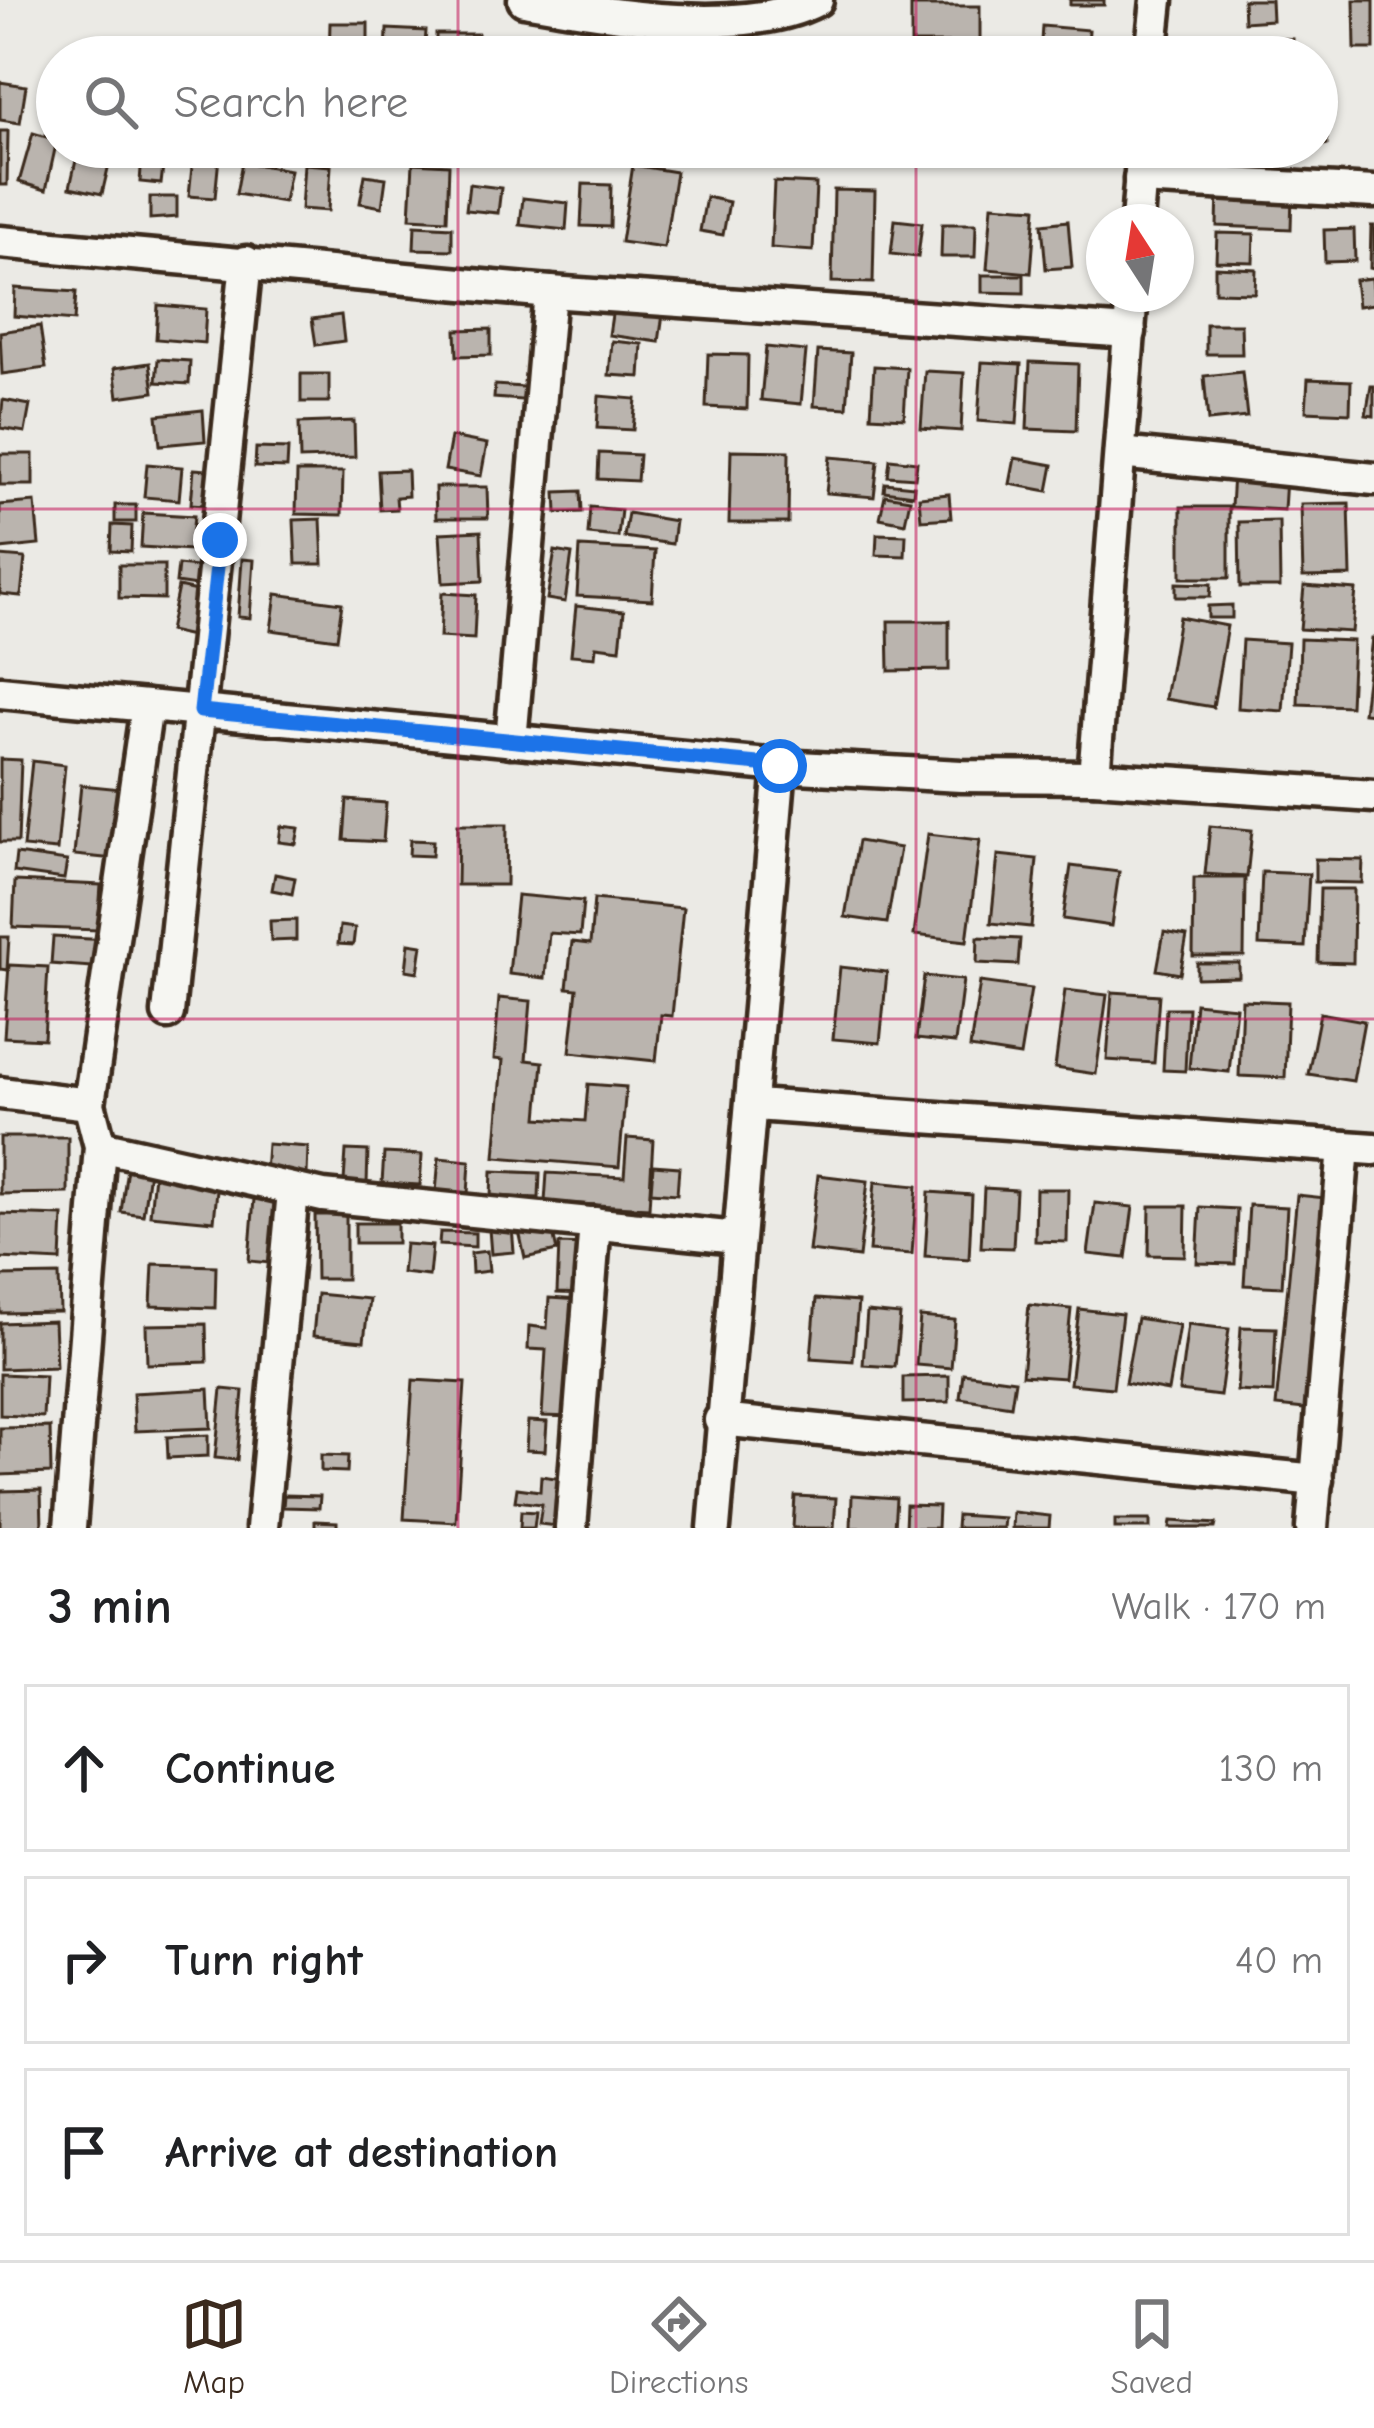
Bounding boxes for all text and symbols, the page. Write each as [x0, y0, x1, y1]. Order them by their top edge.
search box [36, 36, 1338, 168]
icon: search [78, 69, 144, 135]
text: Search here [174, 76, 408, 128]
north arrow [1086, 204, 1194, 312]
route end [193, 513, 247, 567]
route start [753, 739, 807, 793]
text: 3 min [48, 1577, 172, 1636]
text: Walk · 170 m [1111, 1584, 1326, 1629]
icon: ahead [51, 1735, 117, 1801]
text: Continue [165, 1742, 335, 1794]
text: 130 m [1219, 1746, 1323, 1791]
icon: right [51, 1927, 117, 1993]
text: Turn right [165, 1934, 363, 1986]
text: 40 m [1235, 1938, 1323, 1983]
icon: arrive [51, 2119, 117, 2185]
text: Arrive at destination [165, 2126, 558, 2178]
tab: Map [181, 2291, 247, 2401]
tab: Directions [609, 2291, 749, 2401]
tab: Saved [1111, 2291, 1193, 2401]

